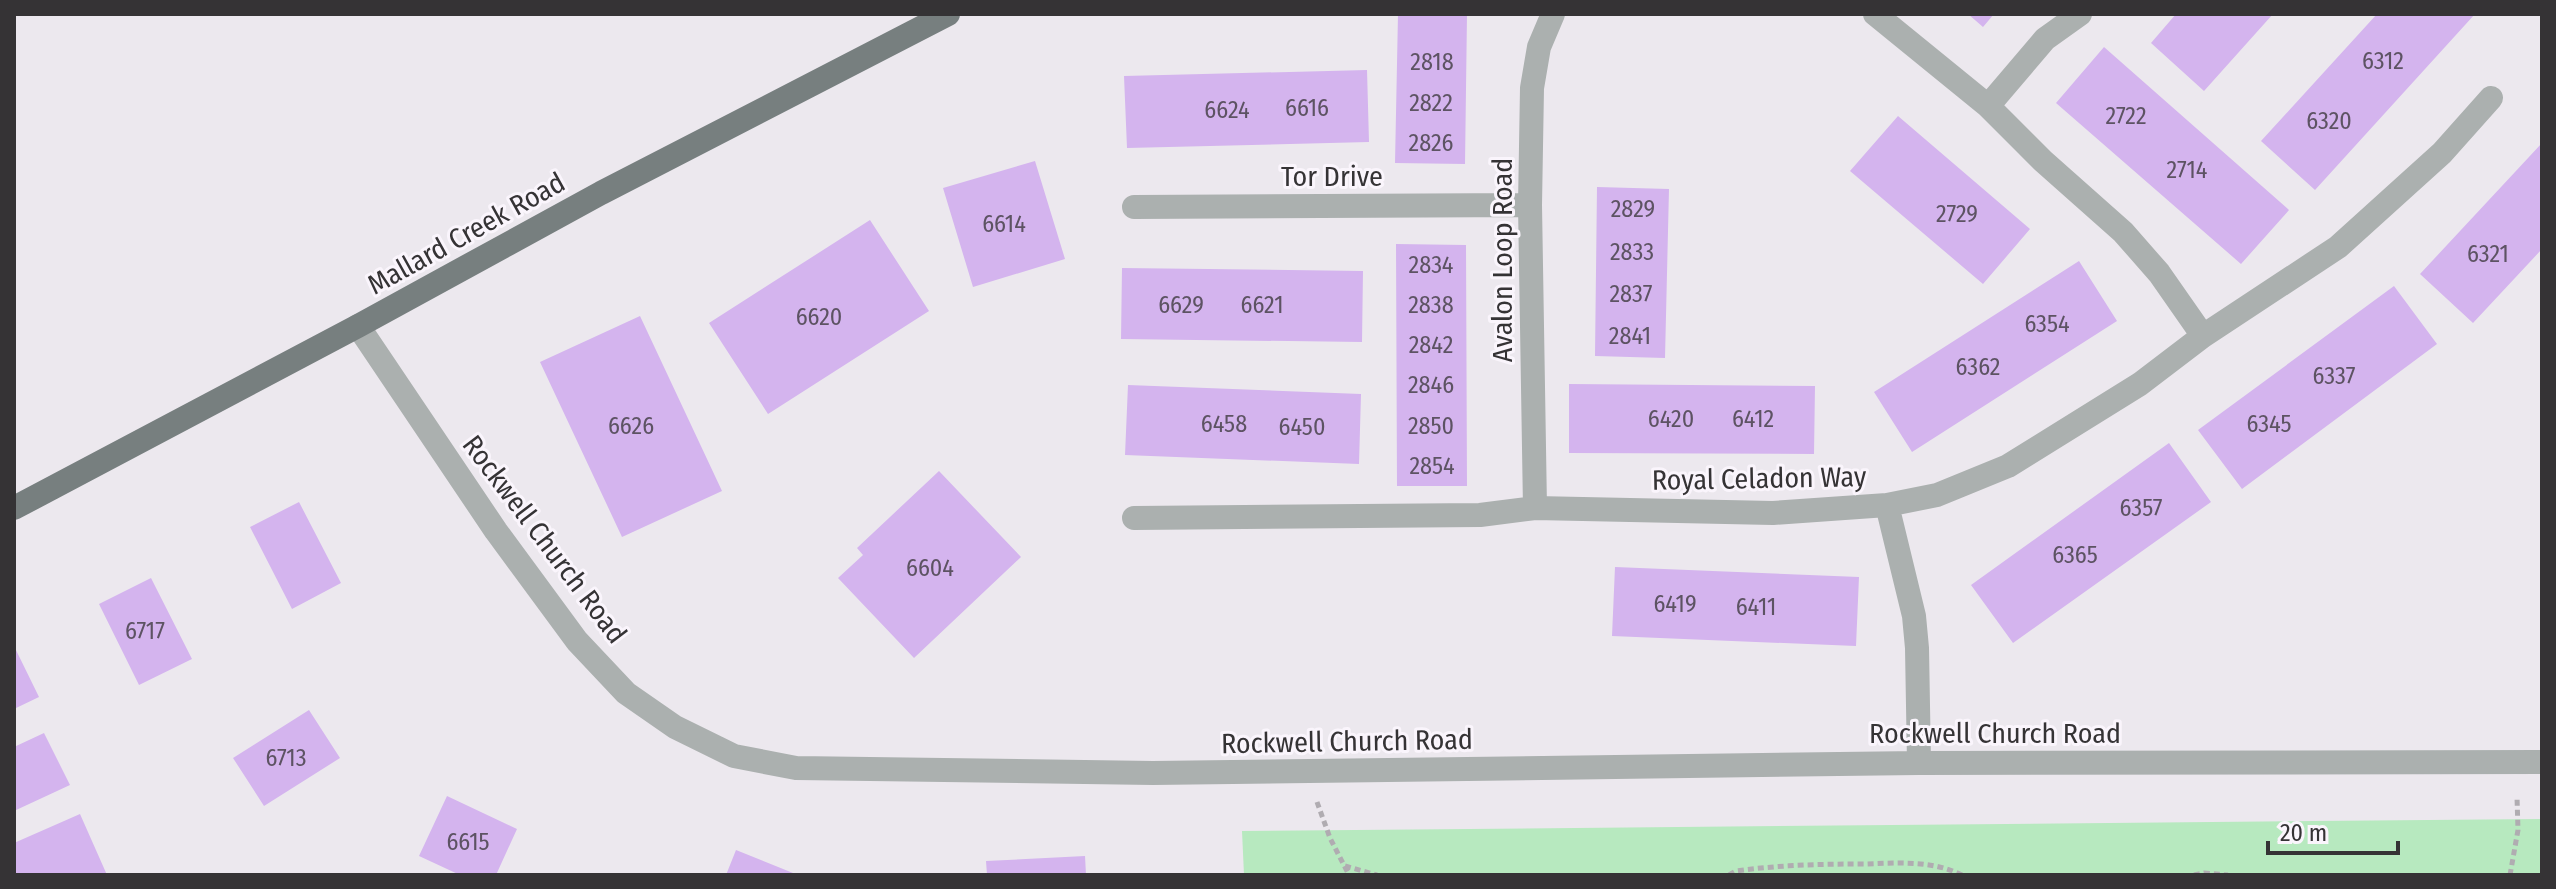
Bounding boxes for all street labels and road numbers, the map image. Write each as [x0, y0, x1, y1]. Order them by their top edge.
street label: Avalon Loop Road [1486, 158, 1519, 362]
street label: Tor Drive [1281, 160, 1383, 193]
street label: Mallard Creek Road [362, 166, 571, 301]
street label: Rockwell Church Road [456, 429, 634, 650]
street label: Royal Celadon Way [1652, 460, 1867, 497]
street label: Rockwell Church Road [1869, 717, 2121, 750]
street label: Rockwell Church Road [1221, 723, 1473, 760]

